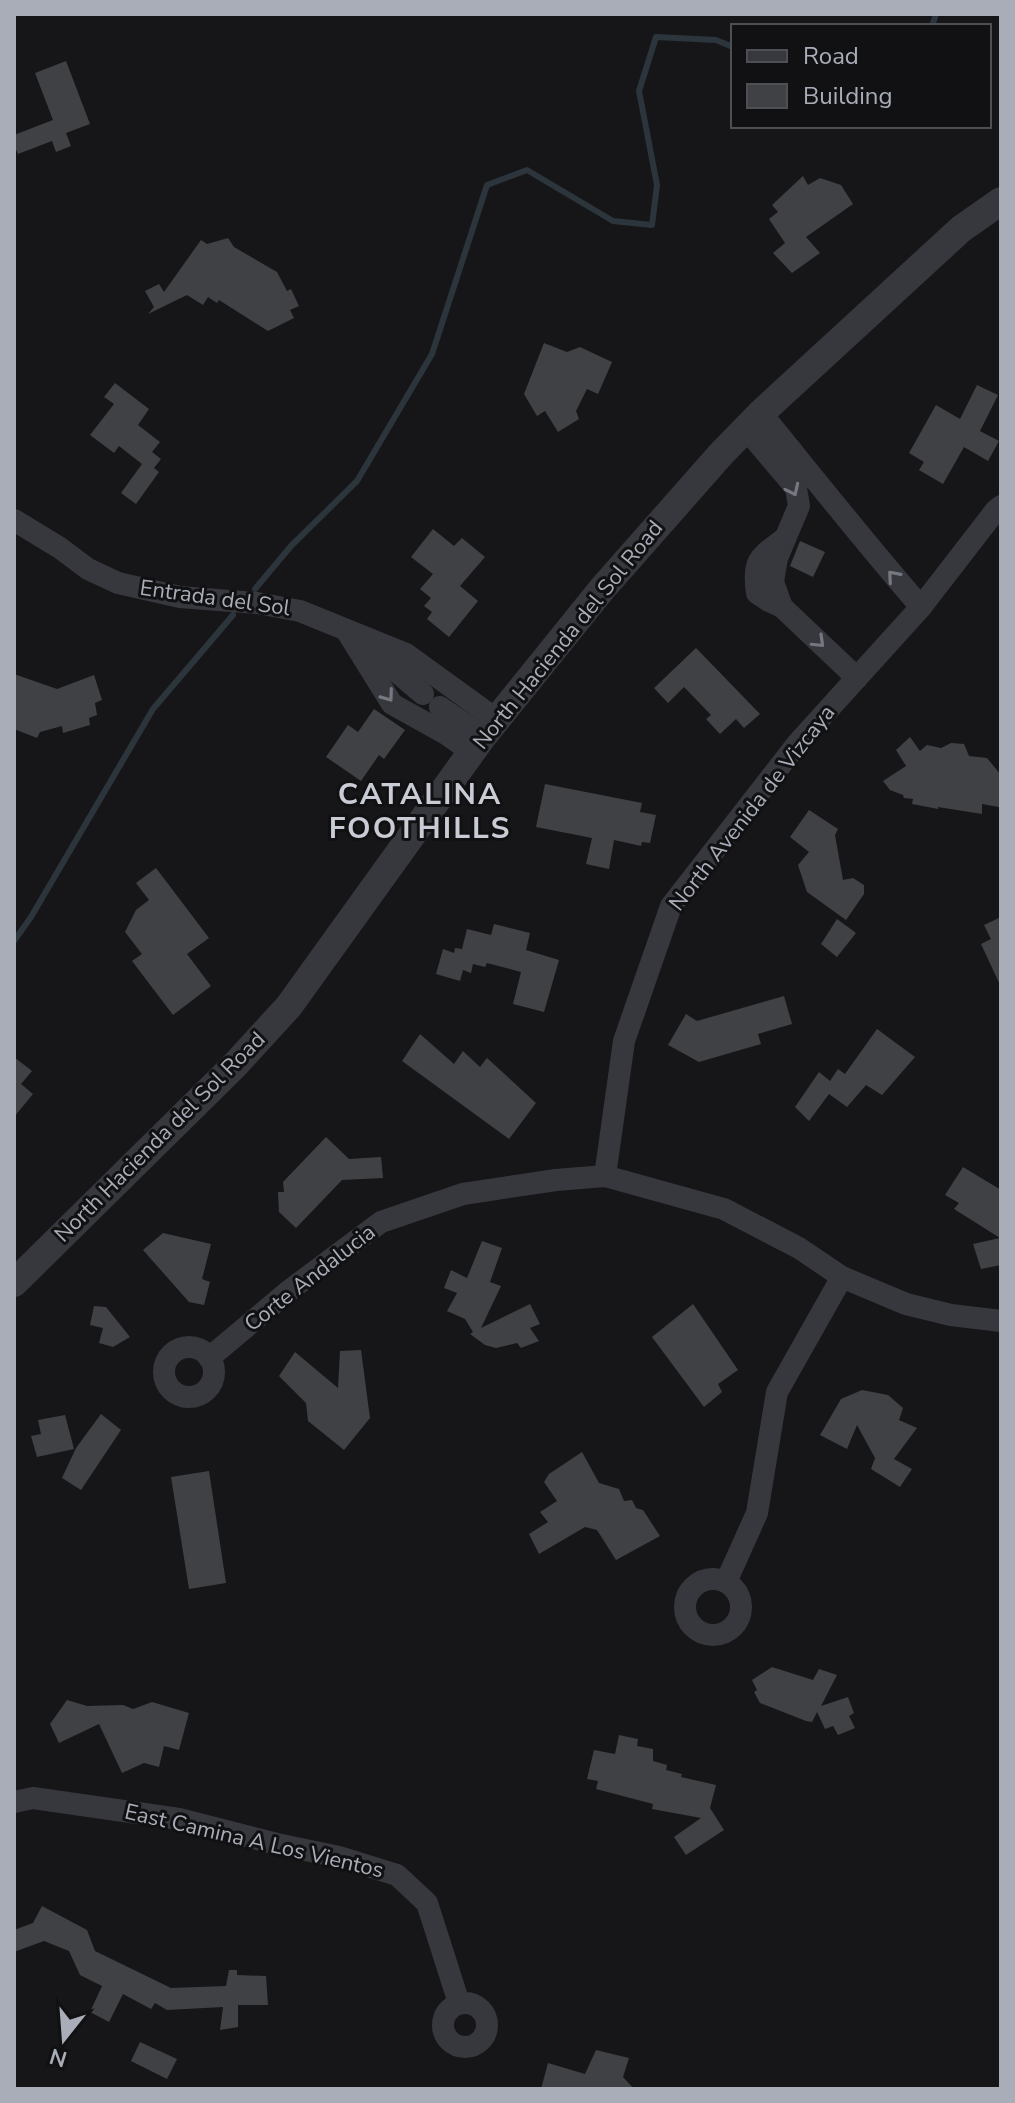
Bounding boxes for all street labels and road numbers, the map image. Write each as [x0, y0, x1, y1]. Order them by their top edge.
street label: North Hacienda del Sol Road [466, 514, 670, 756]
street label: Entrada del Sol [138, 573, 293, 623]
street label: North Avenida de Vizcaya [662, 699, 842, 917]
street label: North Hacienda del Sol Road [48, 1025, 272, 1249]
street label: Corte Andalucia [238, 1217, 382, 1339]
street label: East Camina A Los Vientos [122, 1797, 386, 1885]

